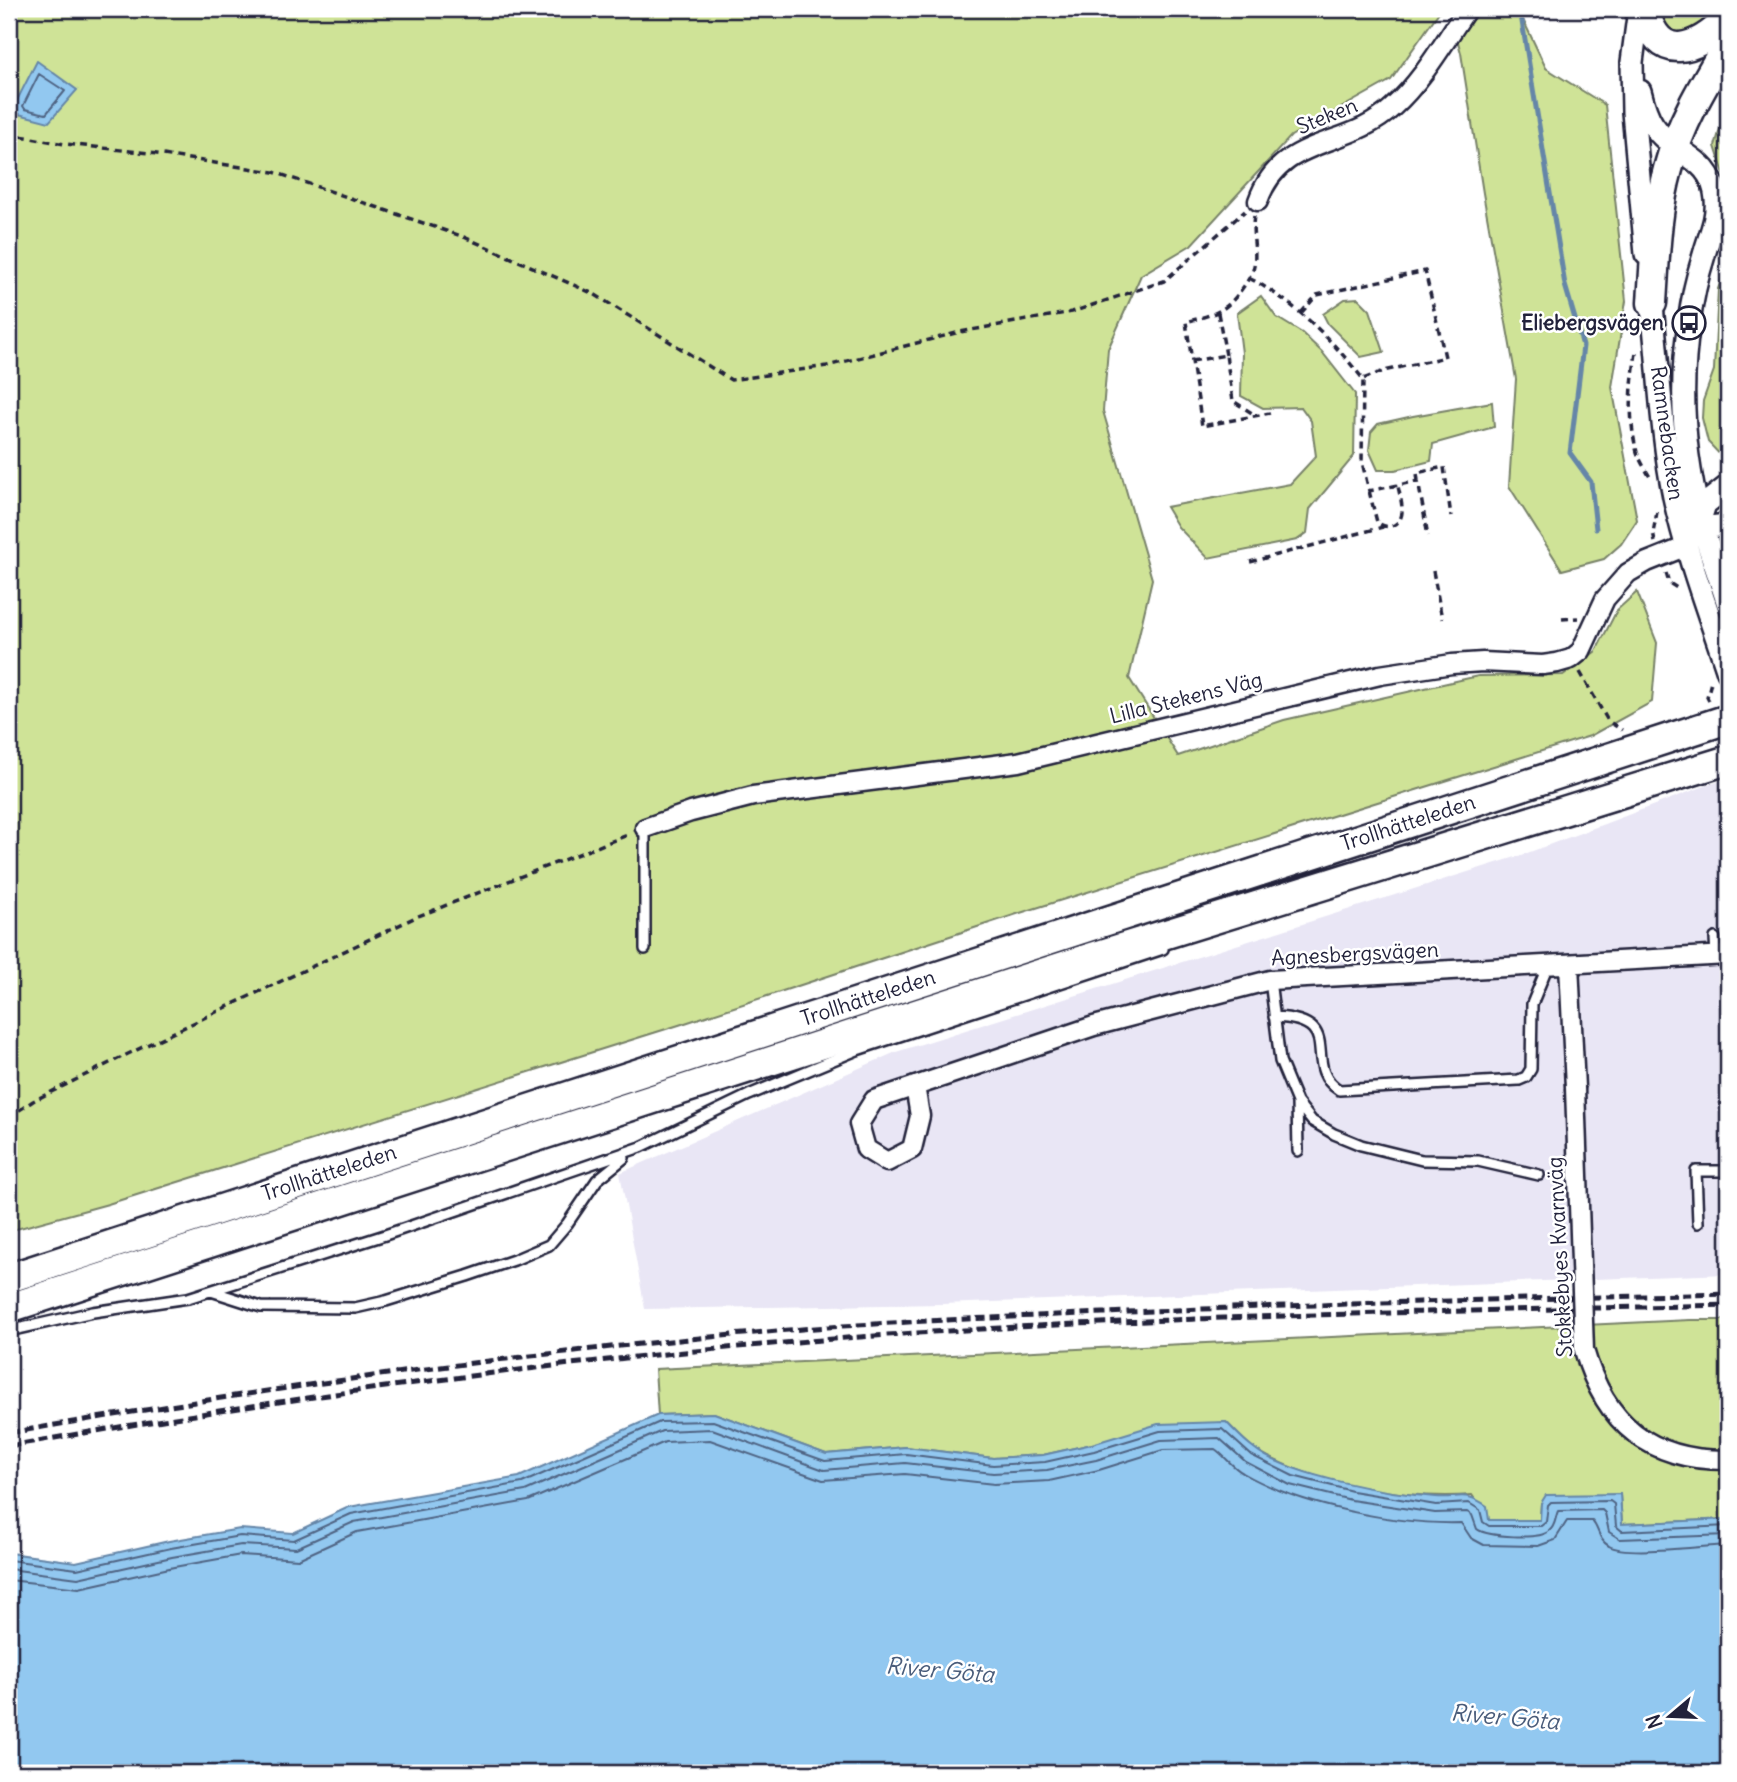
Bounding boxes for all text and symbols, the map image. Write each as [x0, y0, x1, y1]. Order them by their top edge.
street label: Steken [1292, 91, 1361, 140]
bus stop icon: Eliebergsvägen [1670, 304, 1708, 342]
place label: Eliebergsvägen [1521, 309, 1664, 336]
street label: Ramnebacken [1645, 364, 1690, 502]
street label: Lilla Stekens Väg [1107, 665, 1265, 730]
street label: Trollhätteleden [1337, 788, 1479, 857]
street label: Agnesbergsvägen [1270, 936, 1440, 971]
street label: Trollhätteleden [797, 963, 939, 1032]
street label: Trollhätteleden [258, 1138, 400, 1207]
street label: Stokkebyes Kvarnväg [1541, 1156, 1578, 1358]
water label: River Göta [885, 1650, 997, 1689]
north arrow [1636, 1680, 1706, 1750]
water label: River Göta [1450, 1697, 1562, 1736]
text: N [1640, 1711, 1667, 1732]

